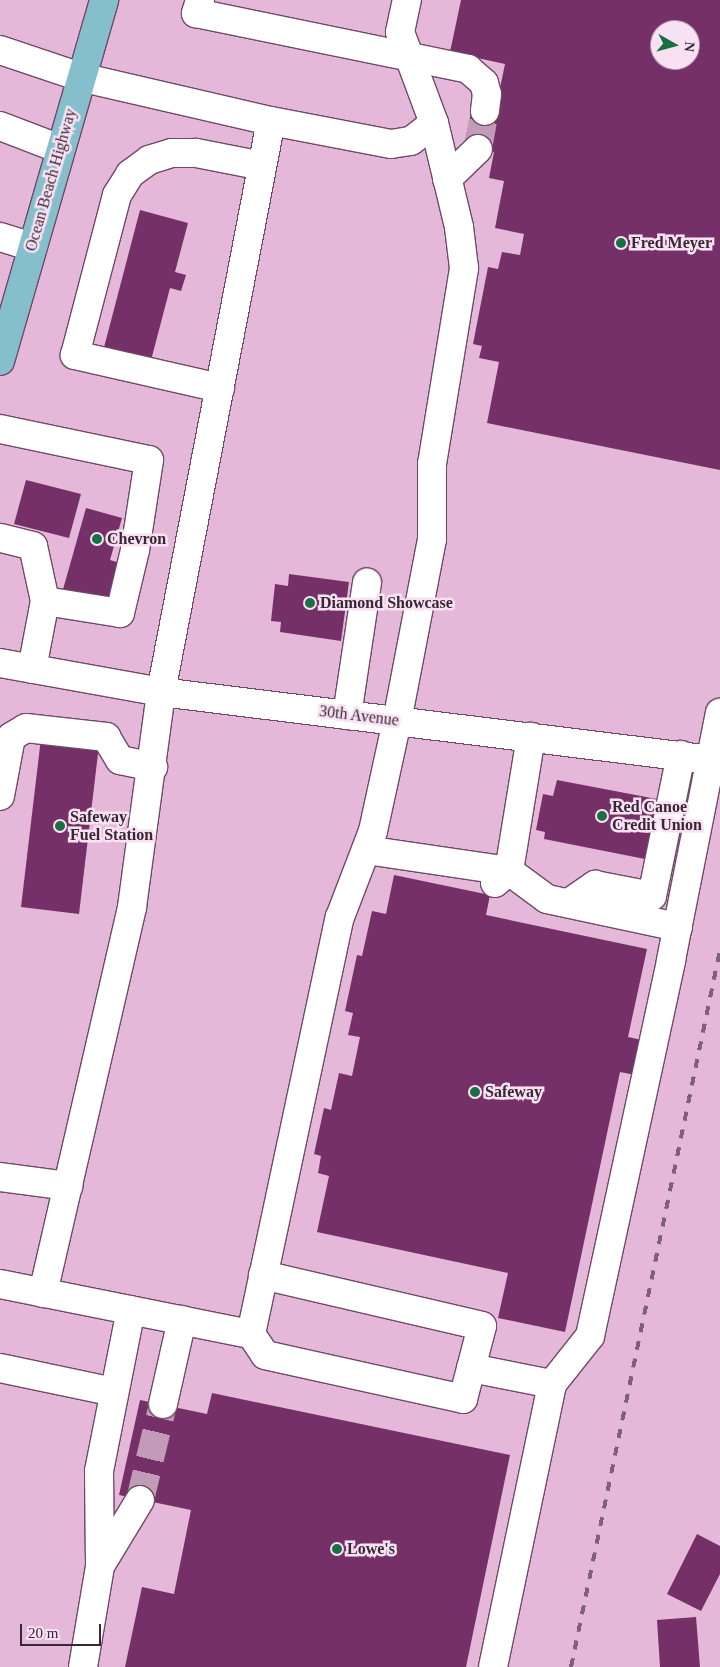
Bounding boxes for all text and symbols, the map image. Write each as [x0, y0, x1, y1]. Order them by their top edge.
north arrow [650, 20, 700, 70]
text: N [681, 41, 697, 53]
street label: Ocean Beach Highway [21, 106, 81, 254]
place label: Fred Meyer [631, 233, 712, 253]
marker: Fred Meyer [615, 237, 627, 249]
place label: Chevron [107, 529, 166, 549]
marker: Chevron [91, 533, 103, 545]
place label: Diamond Showcase [320, 593, 453, 613]
marker: Diamond Showcase [304, 597, 316, 609]
street label: 30th Avenue [318, 702, 400, 730]
place label: Red Canoe Credit Union [612, 797, 702, 835]
place label: Safeway Fuel Station [70, 807, 153, 845]
marker: Red Canoe Credit Union [596, 810, 608, 822]
marker: Safeway Fuel Station [54, 820, 66, 832]
place label: Safeway [485, 1082, 542, 1102]
marker: Safeway [469, 1086, 481, 1098]
place label: Lowe's [347, 1539, 395, 1559]
marker: Lowe's [331, 1543, 343, 1555]
scale bar [22, 1614, 104, 1646]
text: 20 m [28, 1625, 58, 1641]

